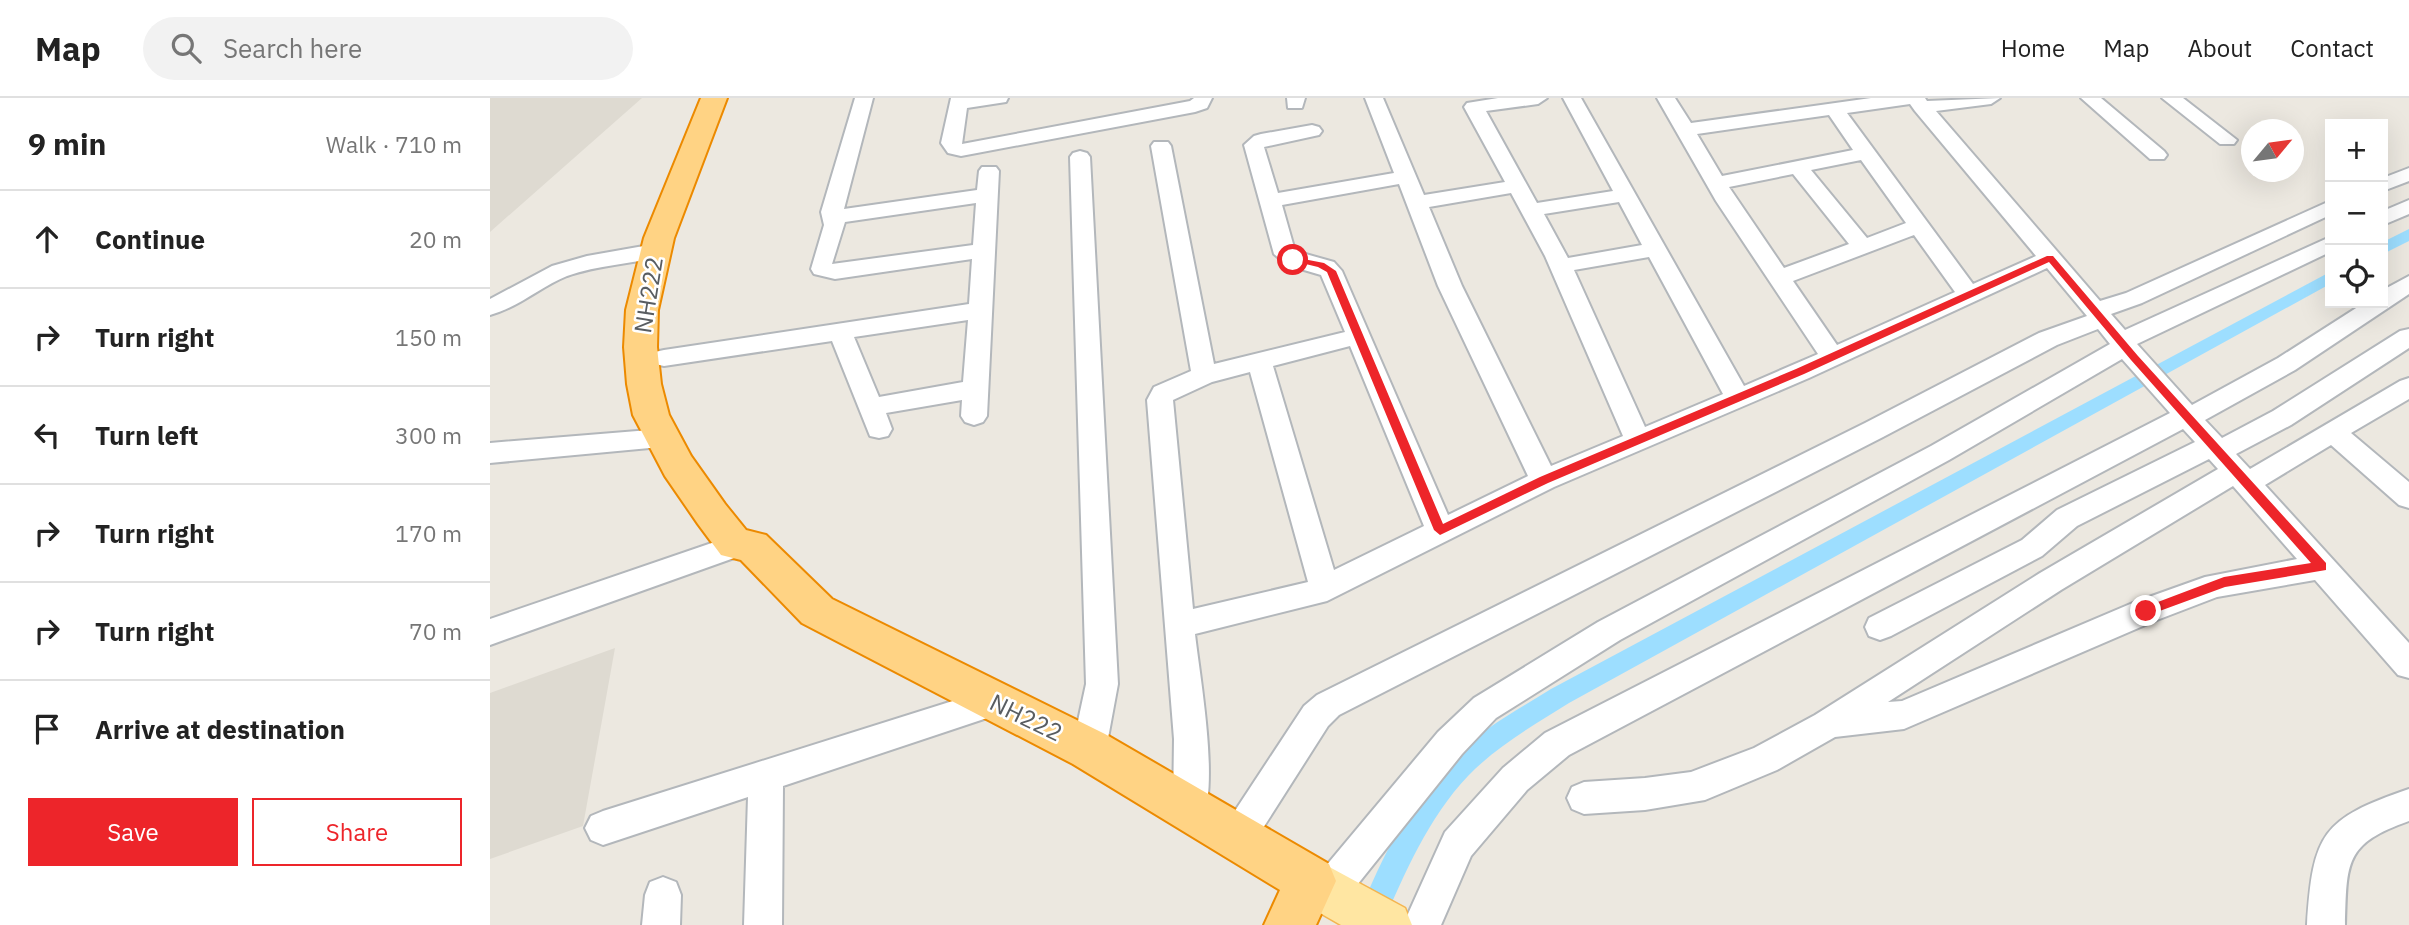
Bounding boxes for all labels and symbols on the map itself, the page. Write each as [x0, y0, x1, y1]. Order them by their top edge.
north arrow [2241, 119, 2304, 182]
route start [1277, 244, 1308, 275]
street label: NH222 [626, 254, 670, 335]
route end [2130, 595, 2161, 626]
street label: NH222 [985, 686, 1068, 748]

